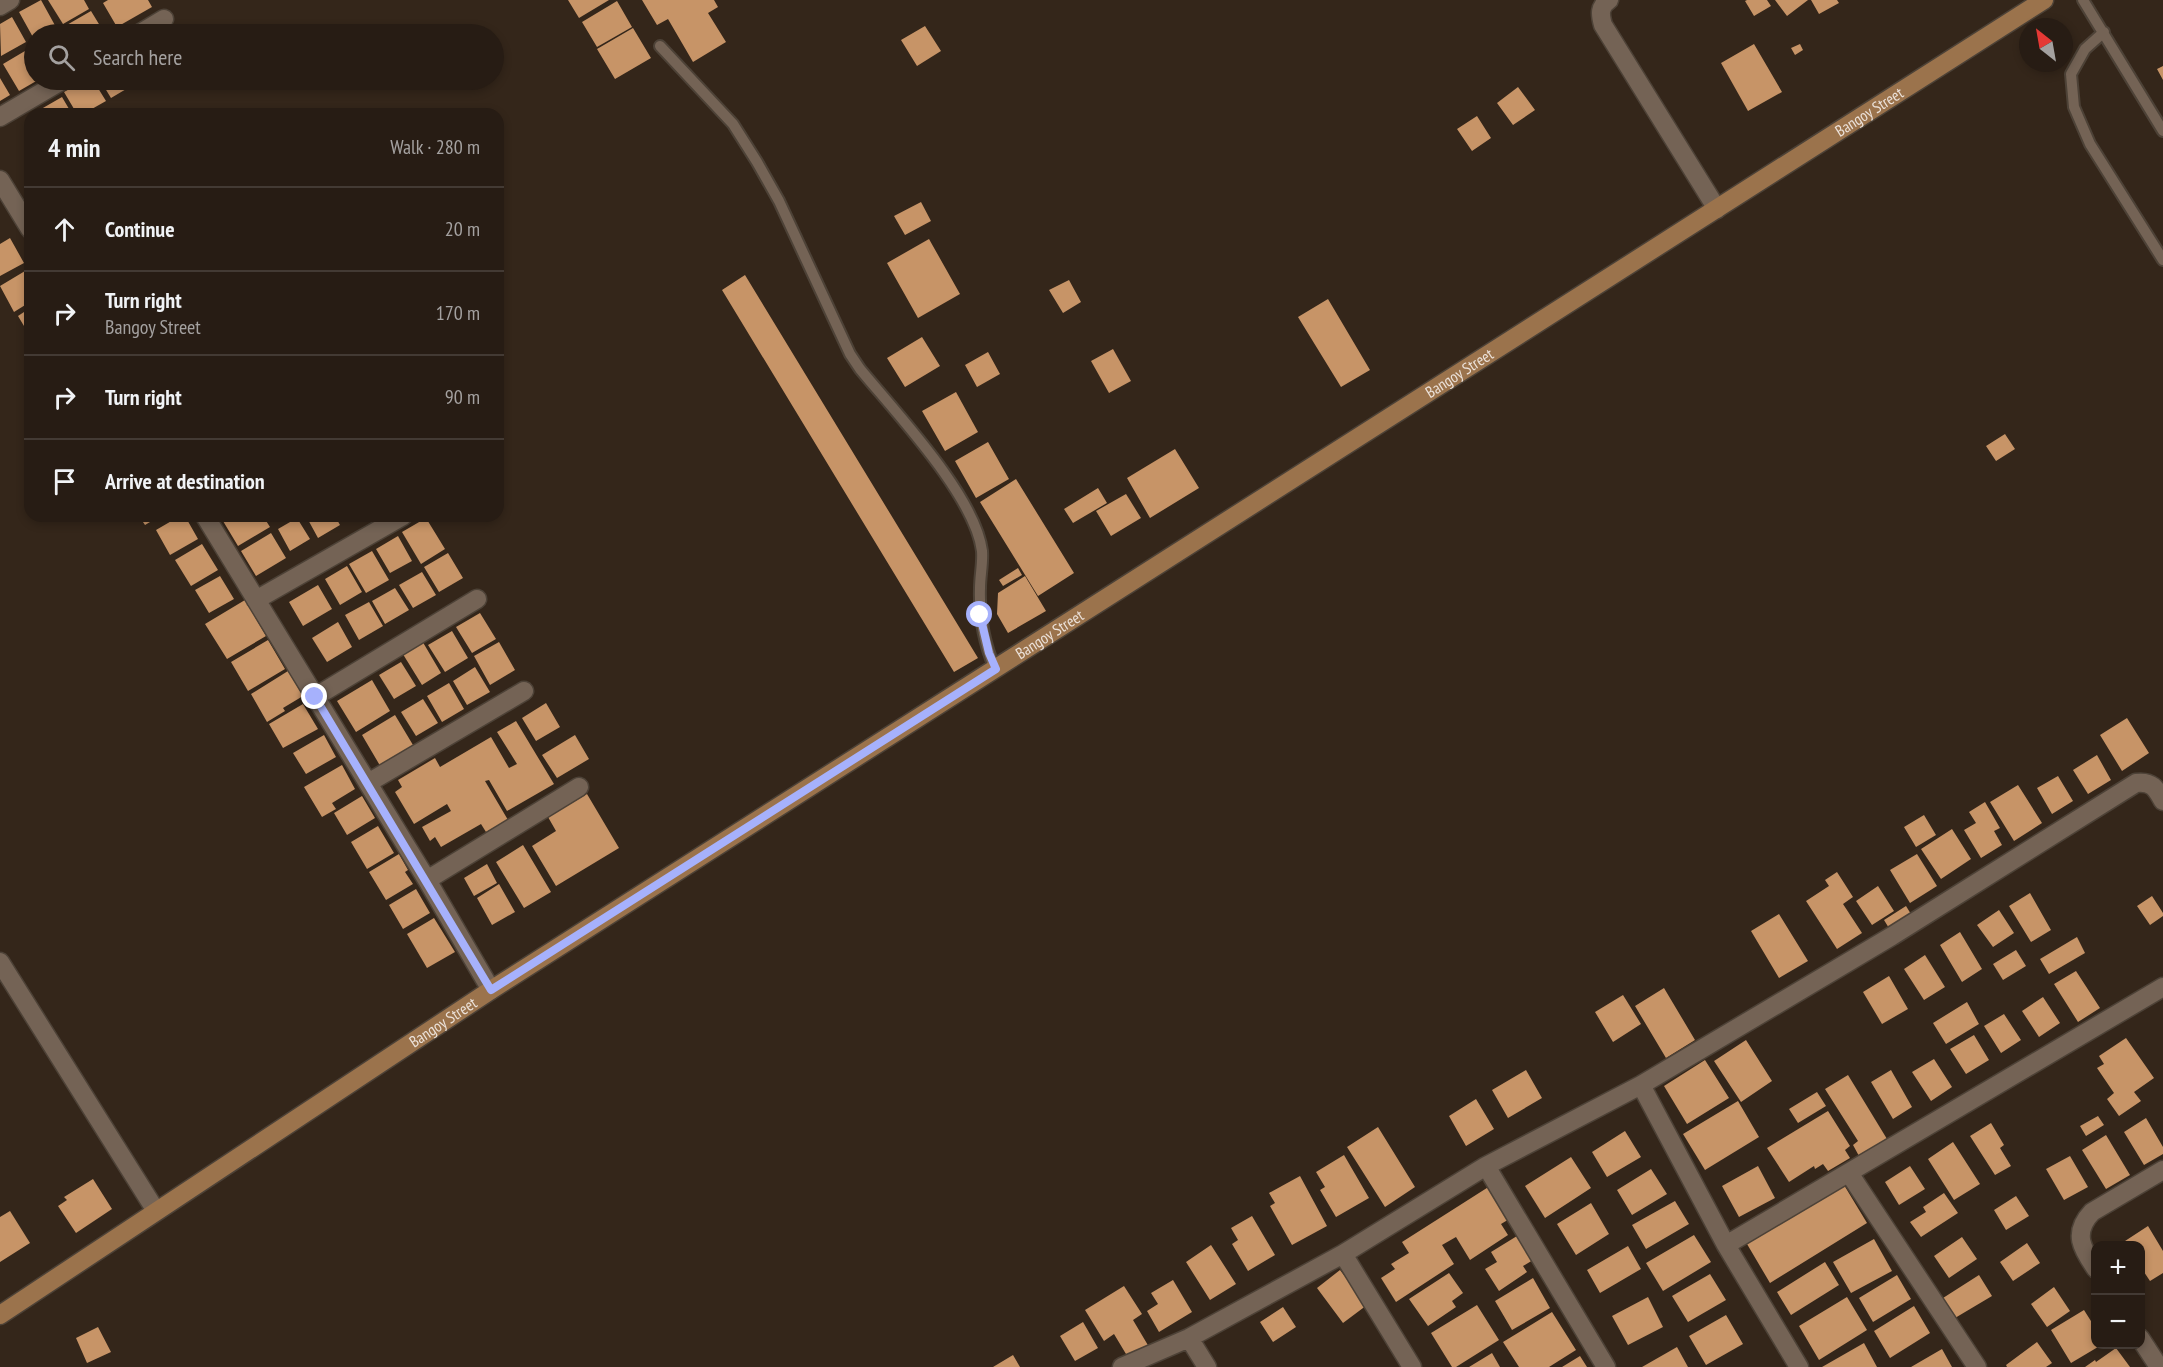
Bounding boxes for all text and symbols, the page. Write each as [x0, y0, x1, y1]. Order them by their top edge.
north arrow [2019, 18, 2073, 72]
search box [24, 24, 504, 90]
icon: search [45, 41, 78, 74]
text: Search here [93, 43, 182, 71]
street label: Bangoy Street [1831, 82, 1907, 141]
text: 4 min [48, 131, 101, 164]
text: Walk · 280 m [390, 134, 480, 160]
icon: ahead [48, 213, 81, 246]
text: Continue [105, 215, 175, 243]
text: 20 m [445, 216, 480, 242]
text: Turn right [105, 286, 182, 314]
icon: right [48, 297, 81, 330]
text: 170 m [436, 300, 480, 326]
text: Bangoy Street [105, 314, 201, 340]
street label: Bangoy Street [1421, 343, 1497, 402]
icon: right [48, 381, 81, 414]
text: Turn right [105, 383, 182, 411]
text: 90 m [445, 384, 480, 410]
icon: arrive [48, 465, 81, 498]
text: Arrive at destination [105, 467, 265, 495]
route start [966, 601, 992, 627]
street label: Bangoy Street [1012, 605, 1088, 663]
route end [301, 683, 327, 709]
street label: Bangoy Street [405, 992, 481, 1051]
map controls [2091, 1241, 2145, 1349]
button: + [2091, 1241, 2145, 1295]
button: − [2091, 1295, 2145, 1349]

